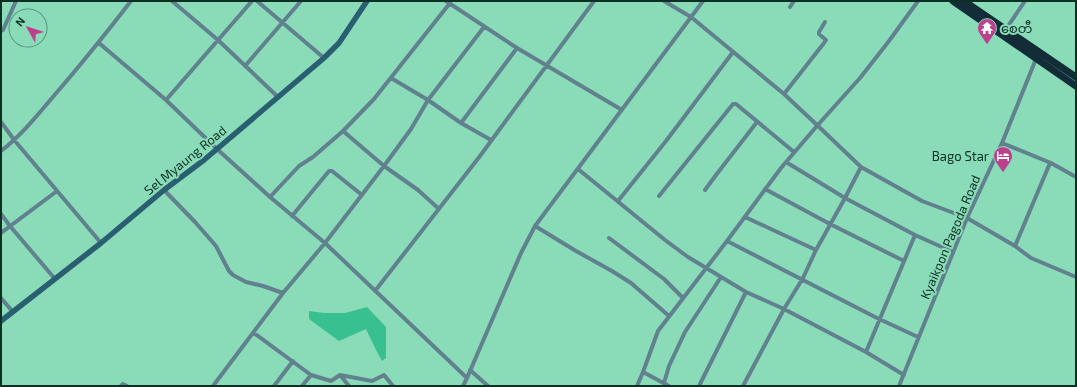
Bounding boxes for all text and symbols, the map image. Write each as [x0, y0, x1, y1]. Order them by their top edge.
north arrow [8, 8, 48, 48]
text: N [12, 14, 27, 29]
temple icon: စေတီ [976, 17, 998, 45]
place label: စေတီ [1001, 20, 1032, 36]
street label: Sel Myaung Road [141, 122, 229, 198]
hotel icon: Bago Star [992, 145, 1014, 173]
place label: Bago Star [932, 148, 989, 164]
street label: Kyaikpon Pagoda Road [917, 173, 983, 301]

